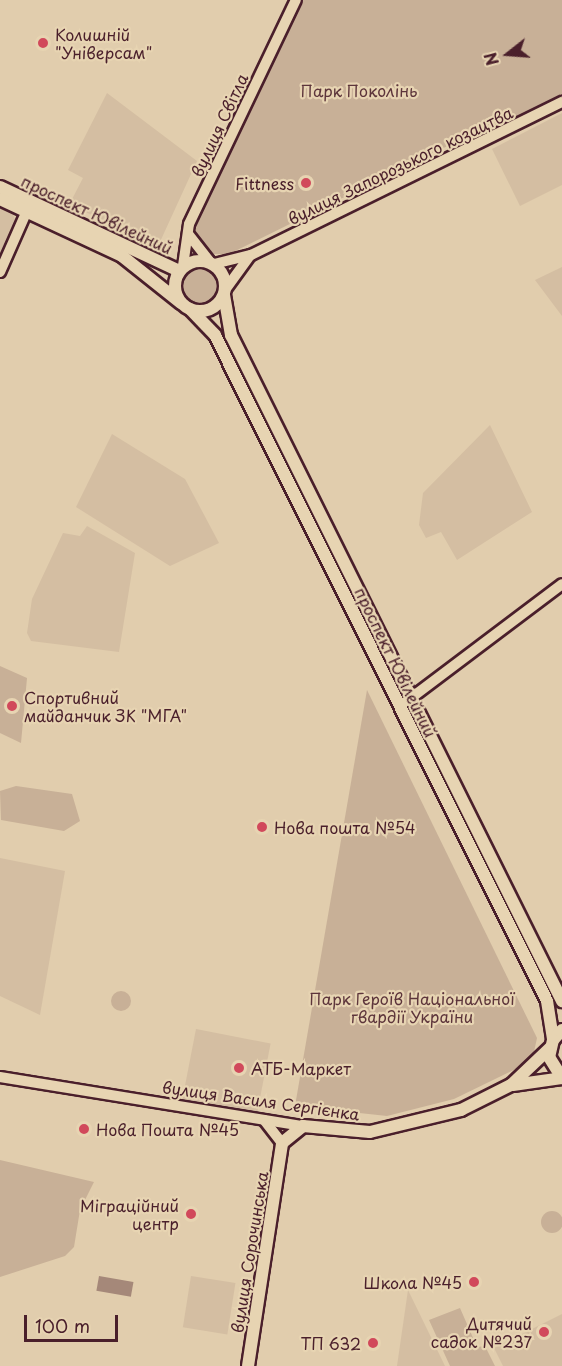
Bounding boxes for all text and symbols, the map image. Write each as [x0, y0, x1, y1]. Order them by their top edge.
place label: Колишній "Універсам" [55, 24, 152, 62]
north arrow [478, 24, 538, 84]
marker: Колишній "Універсам" [36, 36, 50, 50]
text: N [477, 50, 504, 69]
street label: вулиця Світла [187, 70, 251, 180]
park label: Парк Поколінь [300, 80, 418, 100]
street label: вулиця Запорозького козацтва [284, 102, 516, 228]
street label: проспект Ювілейний [18, 171, 176, 257]
place label: Fittness [235, 173, 294, 193]
marker: Fittness [299, 176, 313, 190]
street label: проспект Ювілейний [351, 584, 441, 740]
place label: Спортивний майданчик ЗК "МГА" [24, 687, 188, 725]
marker: Спортивний майданчик ЗК "МГА" [5, 699, 19, 713]
place label: Нова пошта №54 [274, 817, 416, 837]
marker: Нова пошта №54 [255, 820, 269, 834]
park label: Парк Героїв Національної гвардії України [309, 988, 515, 1026]
place label: АТБ-Маркет [251, 1058, 351, 1078]
marker: АТБ-Маркет [232, 1061, 246, 1075]
street label: вулиця Василя Сергієнка [160, 1077, 362, 1123]
place label: Нова Пошта №45 [96, 1119, 240, 1139]
marker: Нова Пошта №45 [77, 1122, 91, 1136]
street label: вулиця Сорочинська [227, 1170, 271, 1334]
place label: Міграційний центр [80, 1195, 179, 1233]
marker: Міграційний центр [184, 1207, 198, 1221]
place label: Школа №45 [363, 1272, 462, 1292]
marker: Школа №45 [467, 1275, 481, 1289]
scale bar [27, 1303, 122, 1341]
text: 100 m [35, 1312, 90, 1339]
place label: Дитячий садок №237 [431, 1313, 532, 1351]
marker: Дитячий садок №237 [537, 1325, 551, 1339]
place label: ТП 632 [300, 1333, 361, 1353]
marker: ТП 632 [366, 1336, 380, 1350]

